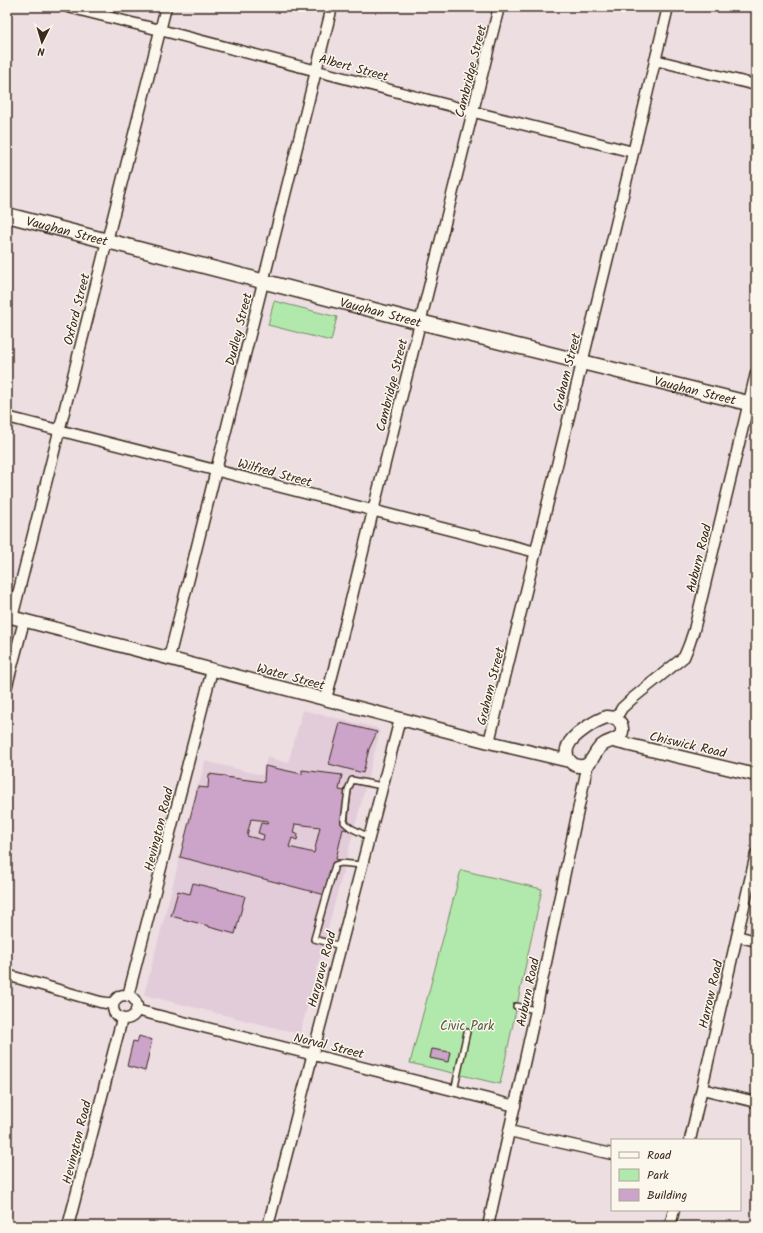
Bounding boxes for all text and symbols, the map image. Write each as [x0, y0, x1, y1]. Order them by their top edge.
north arrow [22, 22, 62, 62]
street label: Cambridge Street [450, 22, 493, 120]
text: N [37, 42, 45, 60]
street label: Albert Street [316, 49, 392, 88]
street label: Vaughan Street [23, 211, 111, 253]
street label: Oxford Street [58, 270, 97, 347]
street label: Dudley Street [220, 290, 259, 368]
street label: Vaughan Street [337, 293, 424, 334]
street label: Graham Street [548, 330, 588, 414]
street label: Cambridge Street [371, 336, 414, 434]
street label: Vaughan Street [652, 371, 739, 412]
street label: Wilfred Street [235, 453, 315, 494]
street label: Auburn Road [681, 521, 718, 595]
street label: Graham Street [472, 644, 512, 728]
street label: Water Street [254, 658, 328, 697]
street label: Chiswick Road [647, 726, 729, 765]
street label: Hevington Road [139, 785, 180, 873]
street label: Hargrave Road [302, 928, 343, 1010]
street label: Auburn Road [511, 956, 546, 1029]
street label: Harrow Road [693, 958, 730, 1030]
park label: Civic Park [440, 1016, 495, 1037]
street label: Norval Street [291, 1028, 367, 1066]
street label: Hevington Road [57, 1098, 98, 1186]
legend [611, 1139, 741, 1211]
text: Road [647, 1146, 672, 1165]
text: Park [647, 1166, 669, 1185]
text: Building [647, 1186, 687, 1205]

